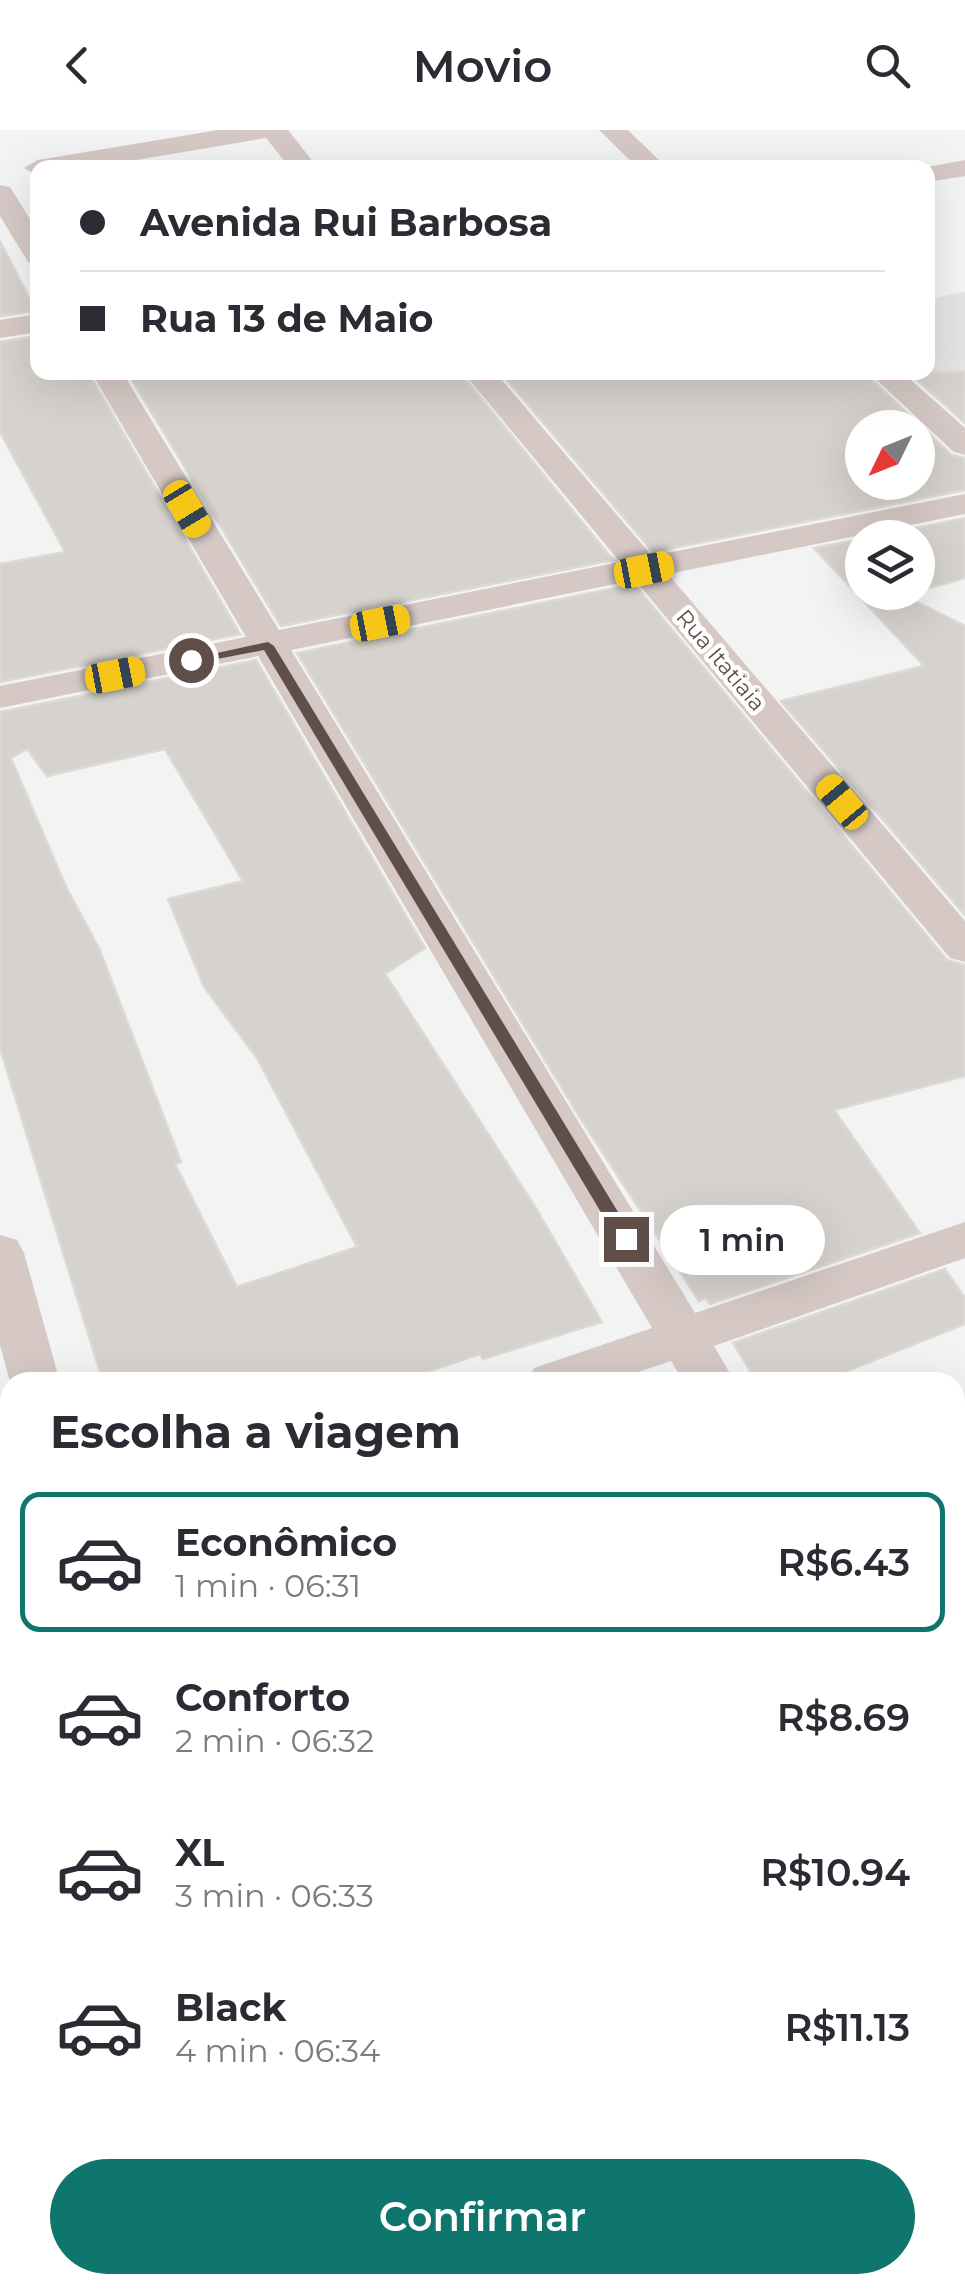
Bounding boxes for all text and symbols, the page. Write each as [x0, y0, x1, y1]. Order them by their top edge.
icon: back [50, 38, 105, 93]
text: Movio [413, 38, 552, 93]
icon: search [860, 38, 915, 93]
text: Avenida Rui Barbosa [140, 199, 552, 246]
text: Rua 13 de Maio [140, 295, 433, 342]
north arrow [845, 410, 935, 500]
map controls [845, 410, 935, 610]
car [159, 476, 215, 542]
button: layers [845, 520, 935, 610]
car [612, 550, 676, 590]
car [348, 603, 412, 643]
street label: Rua Itatiaia [670, 604, 771, 717]
route start [169, 638, 214, 683]
car [83, 655, 147, 695]
car [811, 769, 873, 835]
callout: 1 min [661, 1204, 826, 1274]
route end [604, 1217, 649, 1262]
text: 1 min [700, 1220, 785, 1259]
text: Escolha a viagem [50, 1404, 461, 1459]
icon: car [55, 1517, 145, 1607]
text: Econômico [175, 1519, 397, 1566]
text: R$6.43 [777, 1539, 910, 1586]
text: 1 min · 06:31 [175, 1566, 361, 1605]
icon: car [55, 1672, 145, 1762]
text: Conforto [175, 1674, 350, 1721]
text: R$8.69 [777, 1694, 910, 1741]
text: 2 min · 06:32 [175, 1721, 374, 1760]
icon: car [55, 1827, 145, 1917]
text: XL [175, 1829, 224, 1876]
text: R$10.94 [760, 1849, 910, 1896]
text: 3 min · 06:33 [175, 1876, 374, 1915]
icon: car [55, 1982, 145, 2072]
text: Black [175, 1984, 286, 2031]
text: R$11.13 [784, 2004, 910, 2051]
text: 4 min · 06:34 [175, 2031, 380, 2070]
button: Confirmar [50, 2159, 915, 2274]

